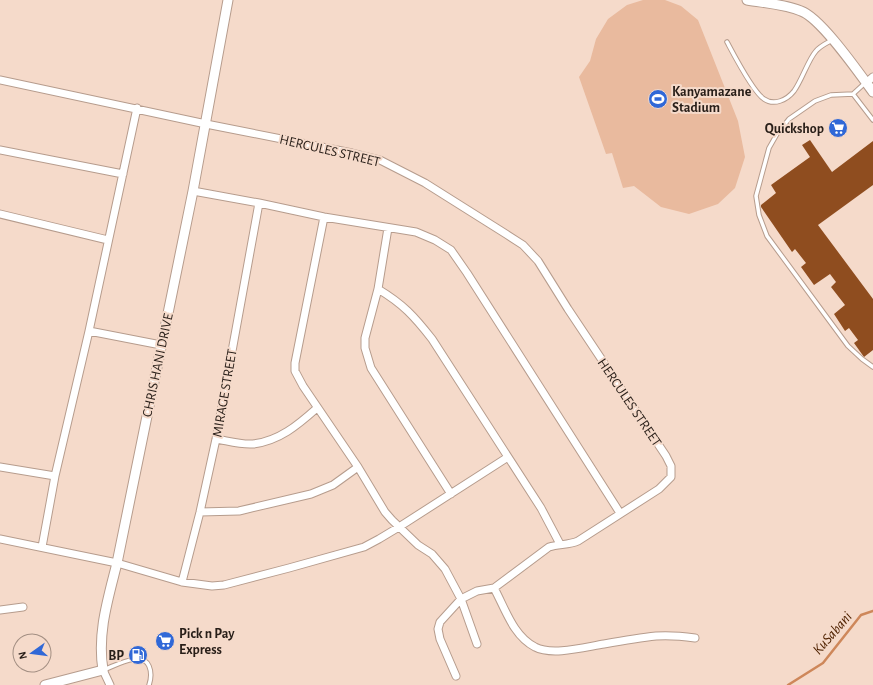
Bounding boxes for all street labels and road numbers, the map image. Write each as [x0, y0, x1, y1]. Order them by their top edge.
street label: HERCULES STREET [278, 133, 382, 169]
street label: CHRIS HANI DRIVE [140, 312, 176, 418]
street label: MIRAGE STREET [210, 348, 240, 438]
street label: HERCULES STREET [595, 356, 664, 449]

